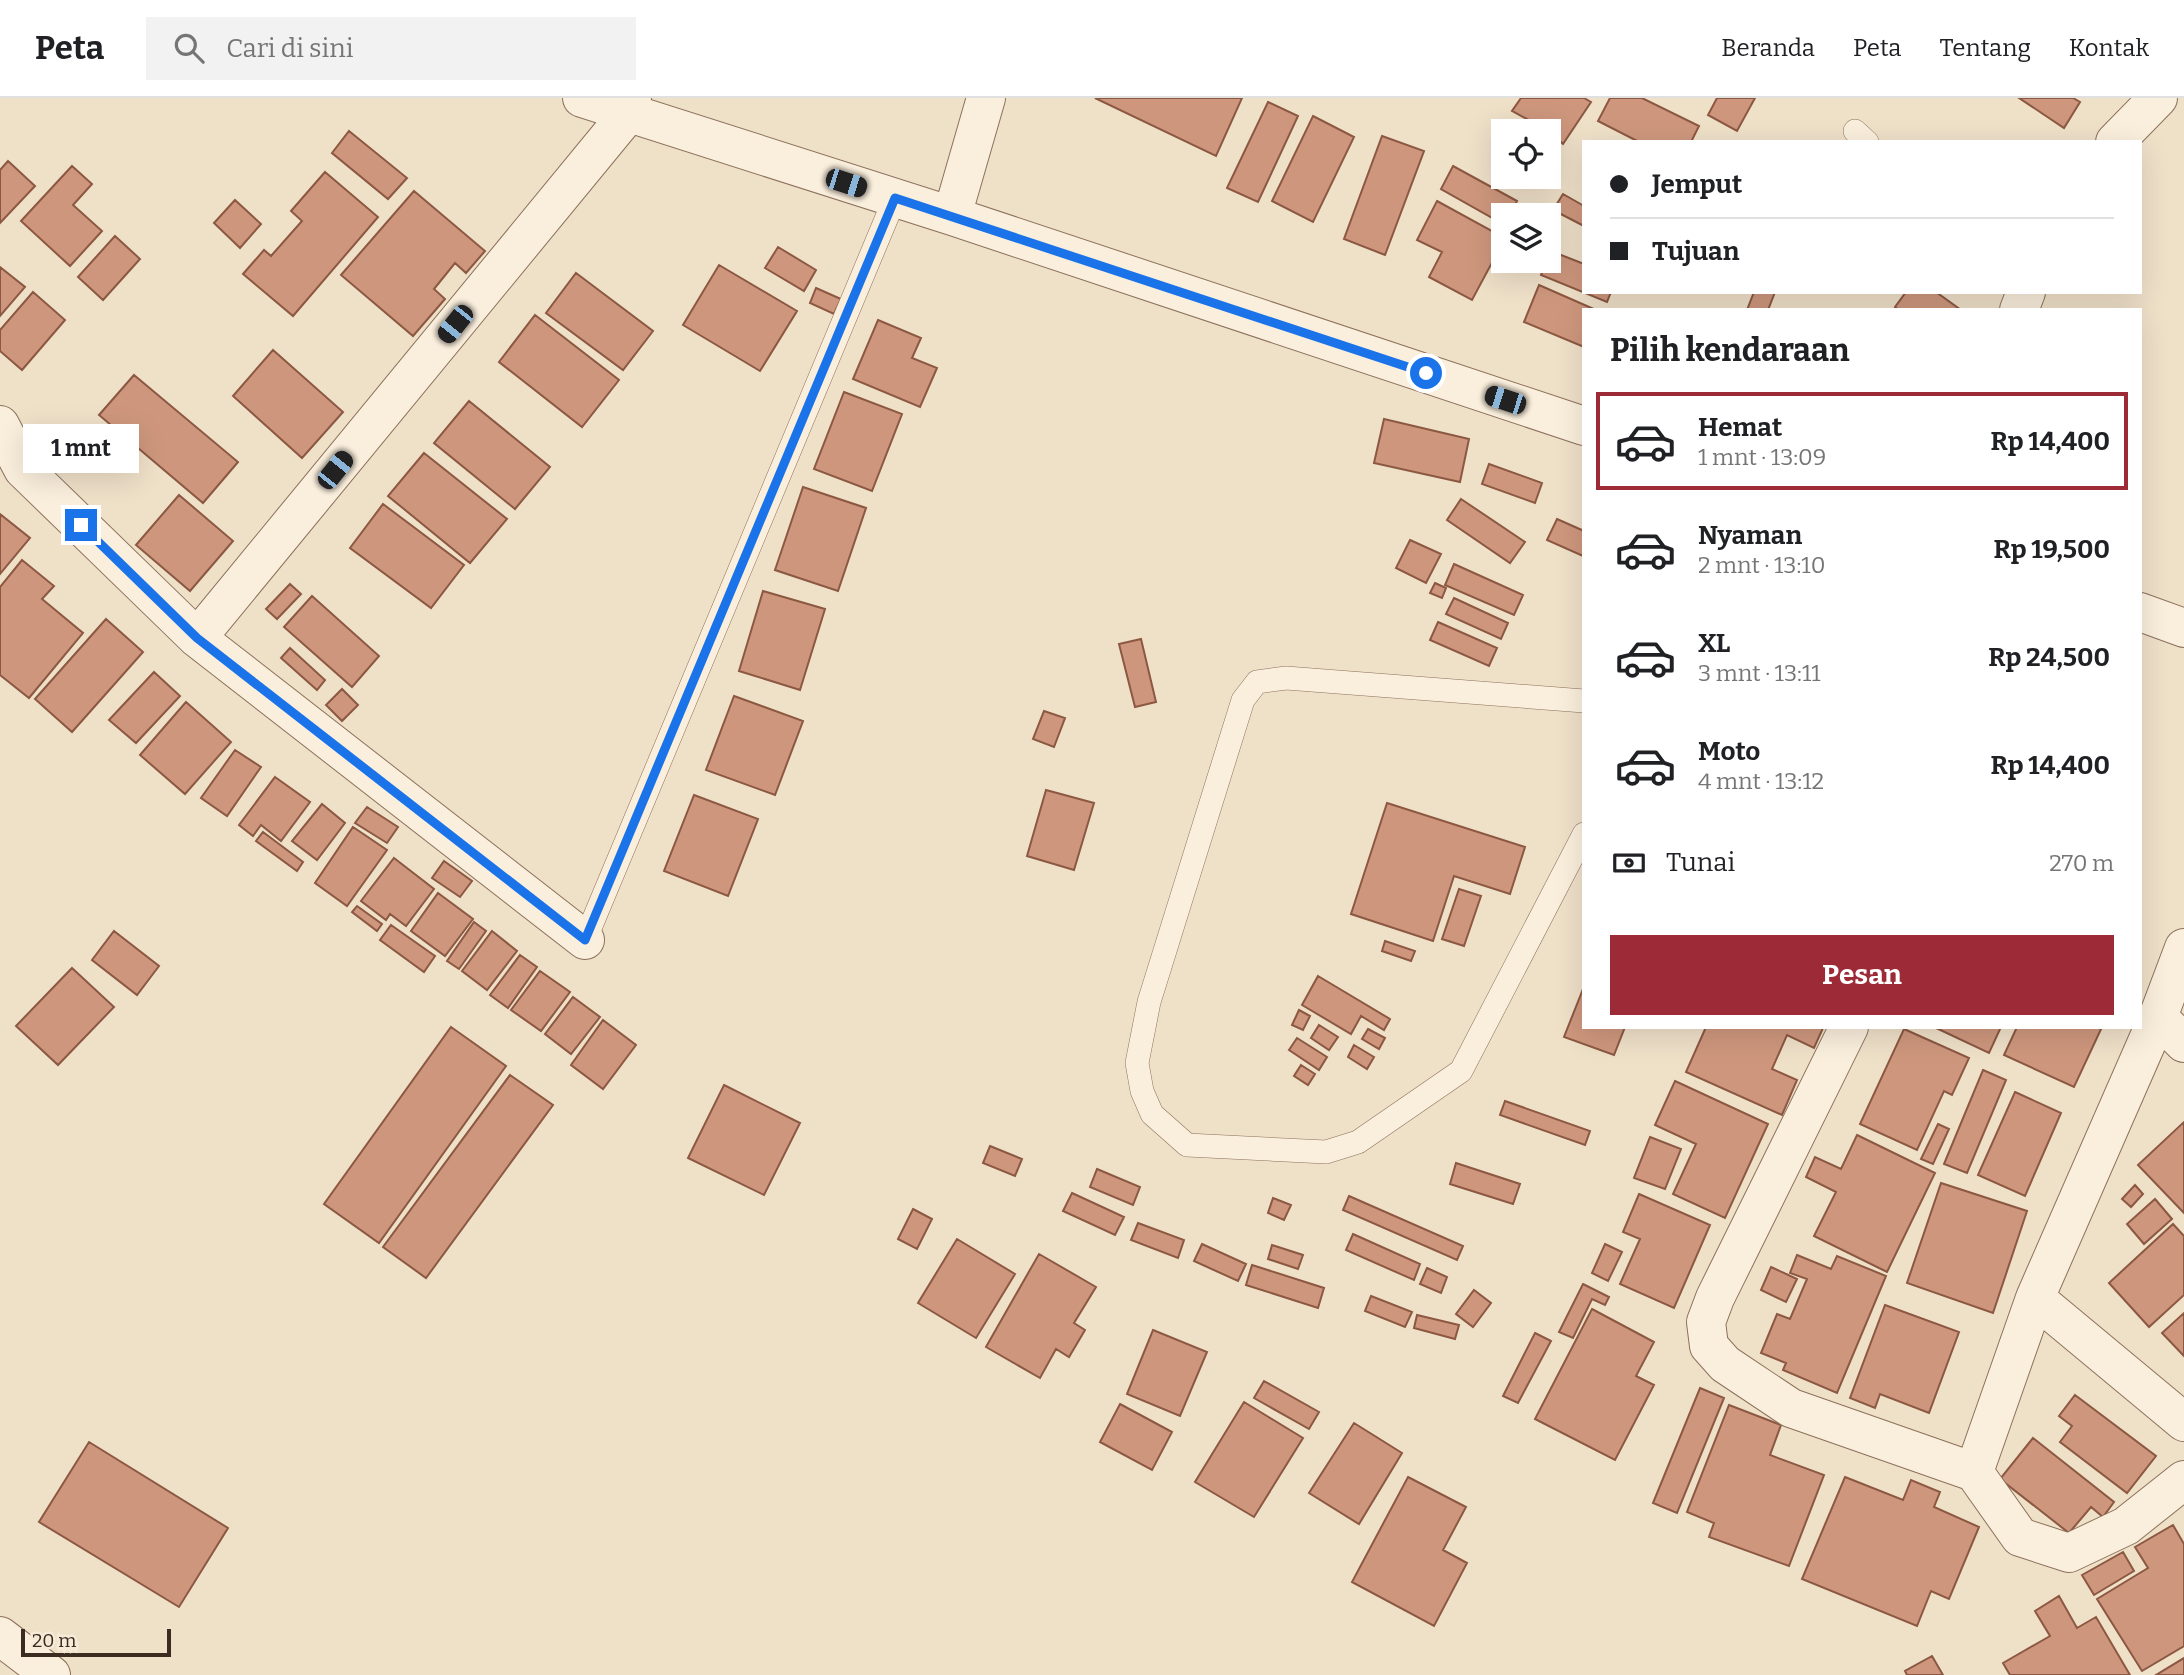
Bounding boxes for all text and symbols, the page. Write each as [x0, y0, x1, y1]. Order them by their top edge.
search box [146, 17, 636, 80]
text: Peta [35, 28, 104, 68]
icon: search [170, 29, 208, 67]
text: Cari di sini [226, 33, 354, 64]
text: Beranda [1721, 34, 1815, 62]
text: Peta [1853, 34, 1902, 62]
text: Tentang [1940, 34, 2031, 62]
text: Kontak [2069, 34, 2149, 62]
map controls [1491, 119, 1561, 273]
button: locate [1491, 119, 1561, 189]
car [823, 167, 870, 199]
text: Jemput [1652, 169, 1742, 200]
button: layers [1491, 203, 1561, 273]
text: Tujuan [1652, 236, 1739, 267]
car [434, 301, 477, 347]
text: Pilih kendaraan [1610, 331, 1850, 369]
route start [1410, 357, 1442, 389]
car [1482, 384, 1529, 416]
icon: car [1614, 410, 1677, 473]
text: Hemat [1698, 412, 1782, 443]
callout: 1 mnt [23, 424, 139, 472]
text: Rp 14,400 [1991, 426, 2110, 457]
text: 1 mnt [51, 434, 111, 462]
text: 1 mnt · 13:09 [1698, 443, 1826, 471]
car [314, 447, 357, 493]
route end [65, 509, 97, 541]
icon: car [1614, 518, 1677, 581]
text: Nyaman [1698, 520, 1802, 551]
text: Rp 19,500 [1994, 534, 2110, 565]
text: 2 mnt · 13:10 [1698, 551, 1825, 579]
icon: car [1614, 626, 1677, 689]
text: XL [1698, 628, 1730, 659]
text: Rp 24,500 [1988, 642, 2110, 673]
text: 3 mnt · 13:11 [1698, 659, 1821, 687]
icon: car [1614, 734, 1677, 797]
text: Moto [1698, 736, 1760, 767]
text: Rp 14,400 [1991, 750, 2110, 781]
text: 4 mnt · 13:12 [1698, 767, 1824, 795]
icon: cash [1610, 844, 1648, 882]
text: Tunai [1666, 847, 1735, 878]
text: 270 m [2049, 849, 2114, 877]
button: Pesan [1610, 935, 2114, 1015]
scale bar [21, 1626, 172, 1658]
text: 20 m [32, 1629, 76, 1652]

